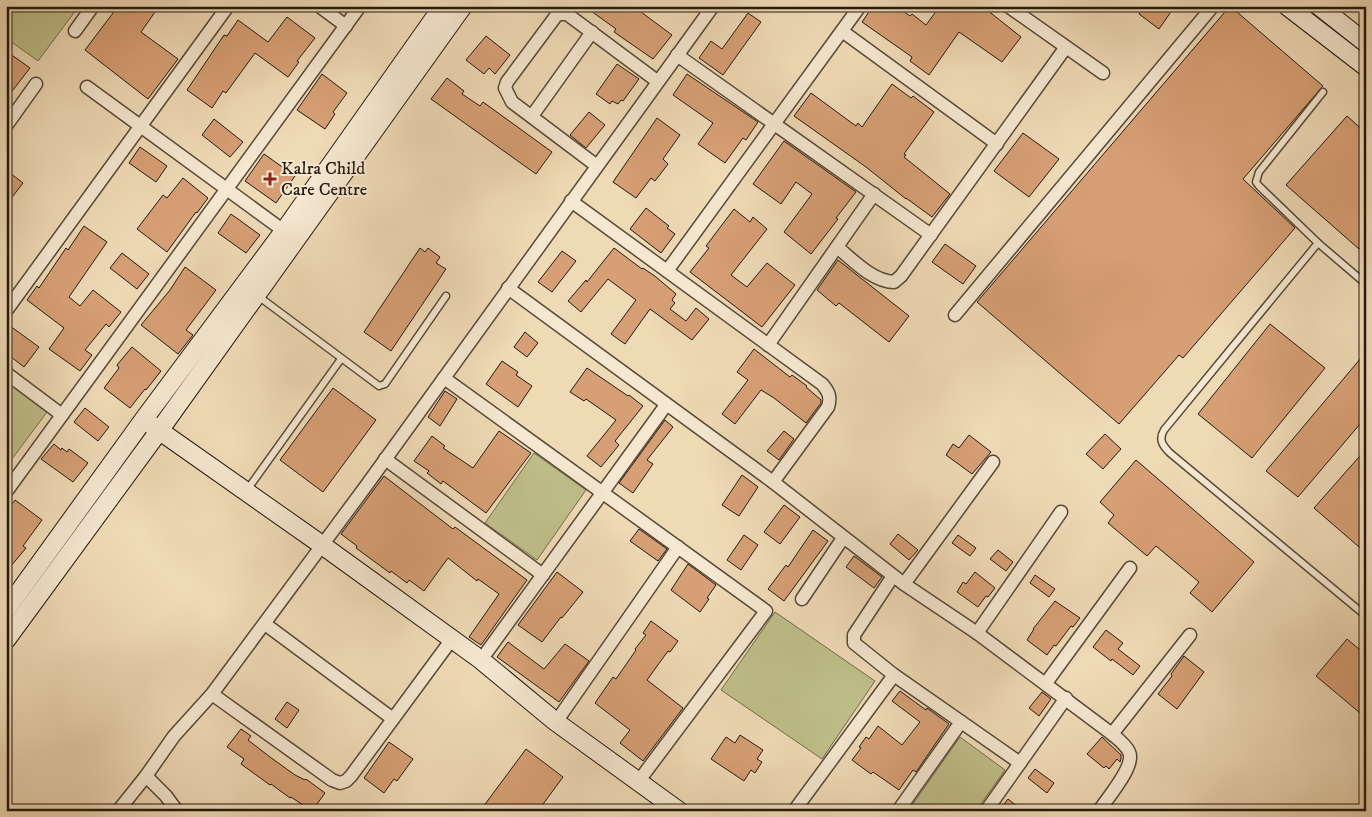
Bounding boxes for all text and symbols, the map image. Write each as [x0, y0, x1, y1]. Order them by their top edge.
place label: Kalra Child Care Centre [281, 158, 367, 201]
marker: Kalra Child Care Centre [263, 172, 277, 186]

